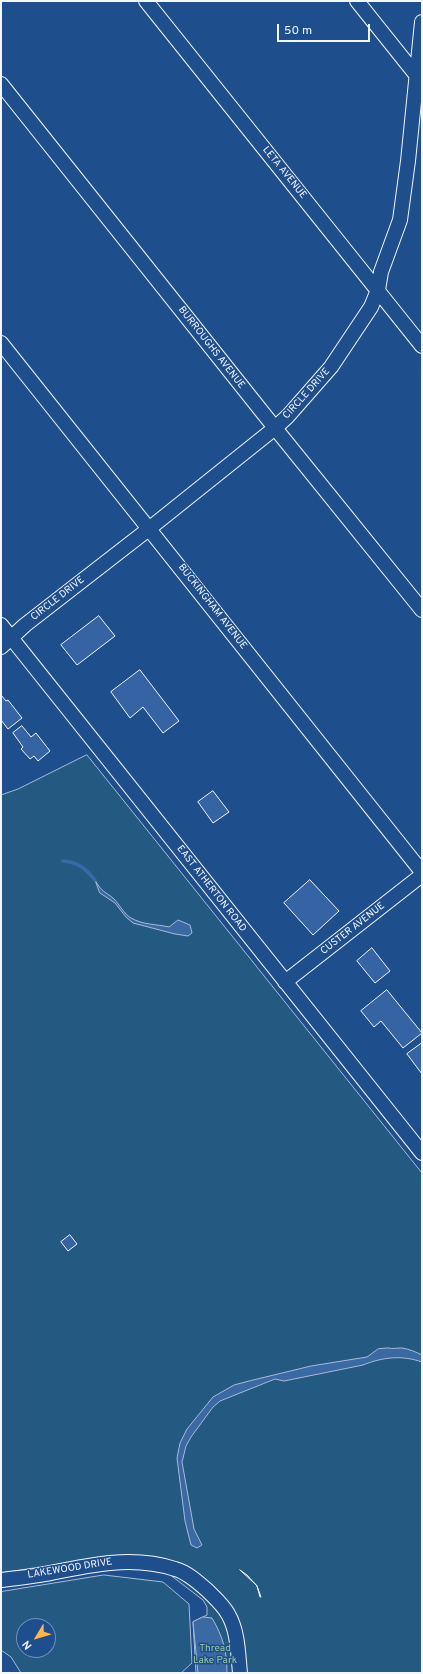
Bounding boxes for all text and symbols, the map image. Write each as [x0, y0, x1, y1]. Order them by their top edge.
scale bar [279, 16, 372, 42]
text: 50 m [284, 23, 312, 39]
street label: LETA AVENUE [259, 145, 309, 201]
street label: BURROUGHS AVENUE [175, 304, 247, 392]
street label: CIRCLE DRIVE [281, 366, 333, 422]
street label: BUCKINGHAM AVENUE [175, 562, 249, 652]
street label: CIRCLE DRIVE [29, 574, 87, 624]
street label: EAST ATHERTON ROAD [174, 843, 248, 935]
street label: CUSTER AVENUE [319, 900, 387, 958]
street label: LAKEWOOD DRIVE [27, 1556, 113, 1582]
north arrow [16, 1618, 56, 1658]
text: N [19, 1637, 35, 1652]
park label: Thread Lake Park [193, 1643, 237, 1666]

